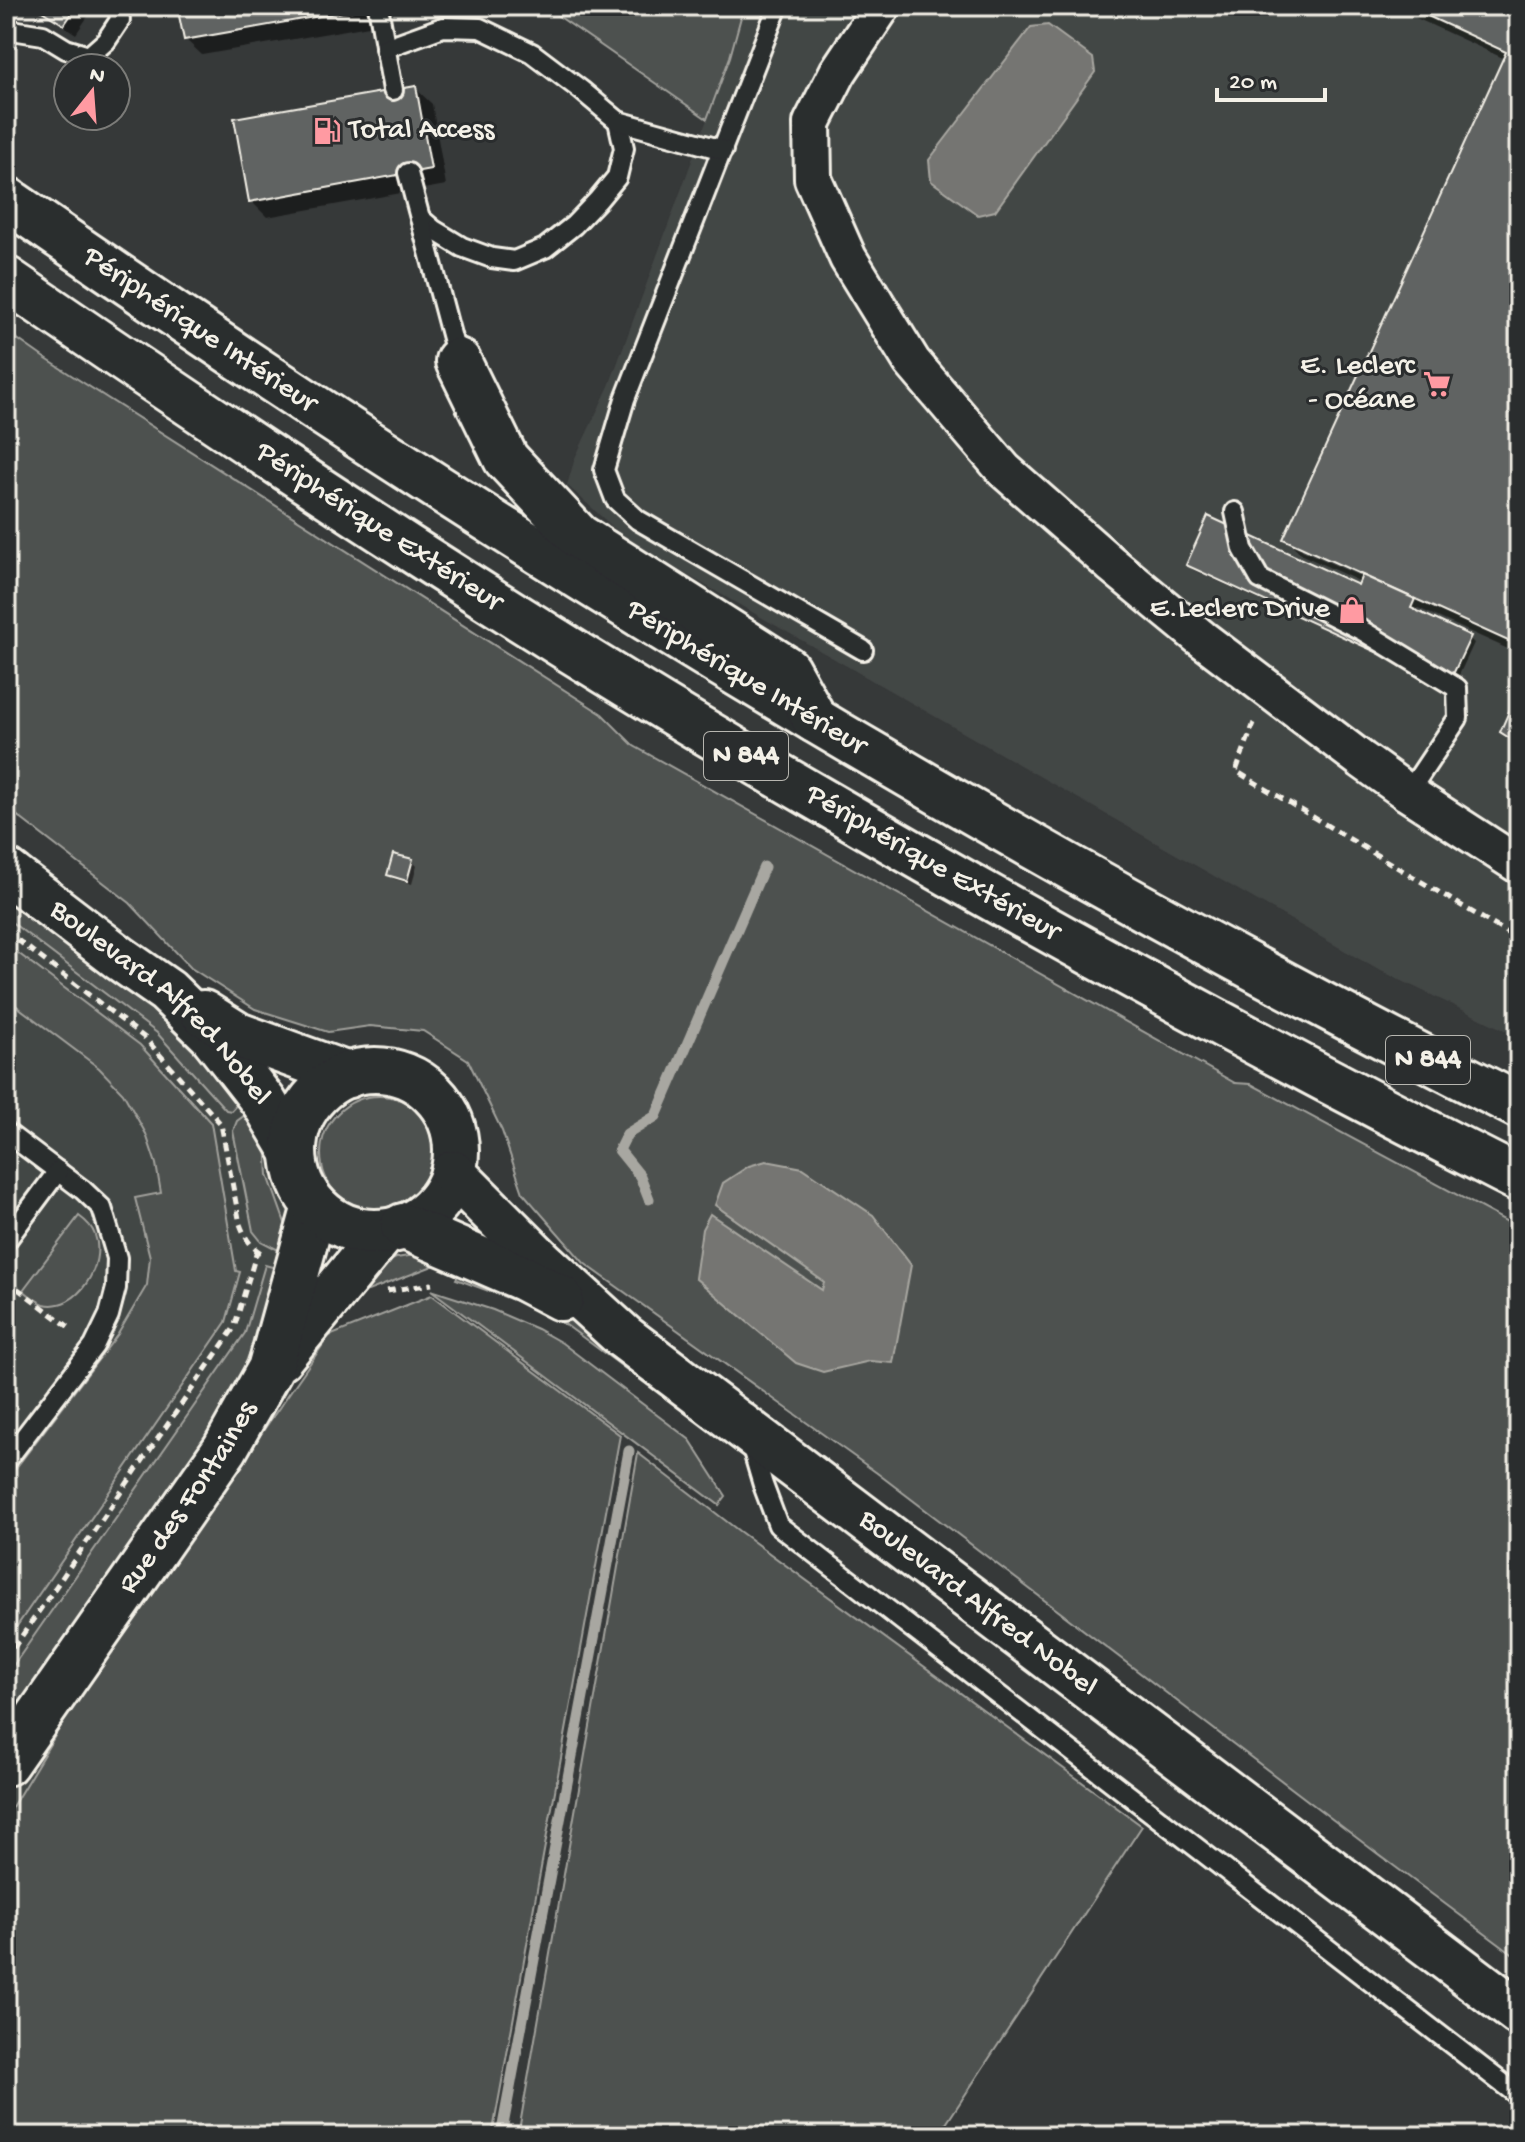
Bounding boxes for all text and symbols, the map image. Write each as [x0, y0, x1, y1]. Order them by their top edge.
north arrow [52, 52, 132, 132]
scale bar [1217, 52, 1325, 102]
text: N [86, 62, 107, 91]
text: 20 m [1229, 69, 1277, 98]
place label: Total Access [347, 114, 495, 149]
fuel station icon: Total Access [312, 116, 342, 146]
street label: Périphérique Intérieur [75, 239, 325, 423]
place label: E. Leclerc - Océane [1300, 350, 1417, 419]
supermarket icon: E. Leclerc - Océane [1422, 369, 1452, 399]
street label: Périphérique Extérieur [248, 434, 510, 622]
street label: Périphérique Intérieur [619, 592, 874, 765]
place label: E.Leclerc Drive [1150, 593, 1331, 628]
shop icon: E.Leclerc Drive [1337, 595, 1367, 625]
road number: N 844 [704, 732, 788, 780]
street label: Périphérique Extérieur [798, 777, 1068, 951]
street label: Boulevard Alfred Nobel [42, 892, 278, 1113]
road number: N 844 [1386, 1036, 1470, 1084]
street label: Rue des Fontaines [111, 1395, 266, 1601]
street label: Boulevard Alfred Nobel [851, 1502, 1104, 1705]

